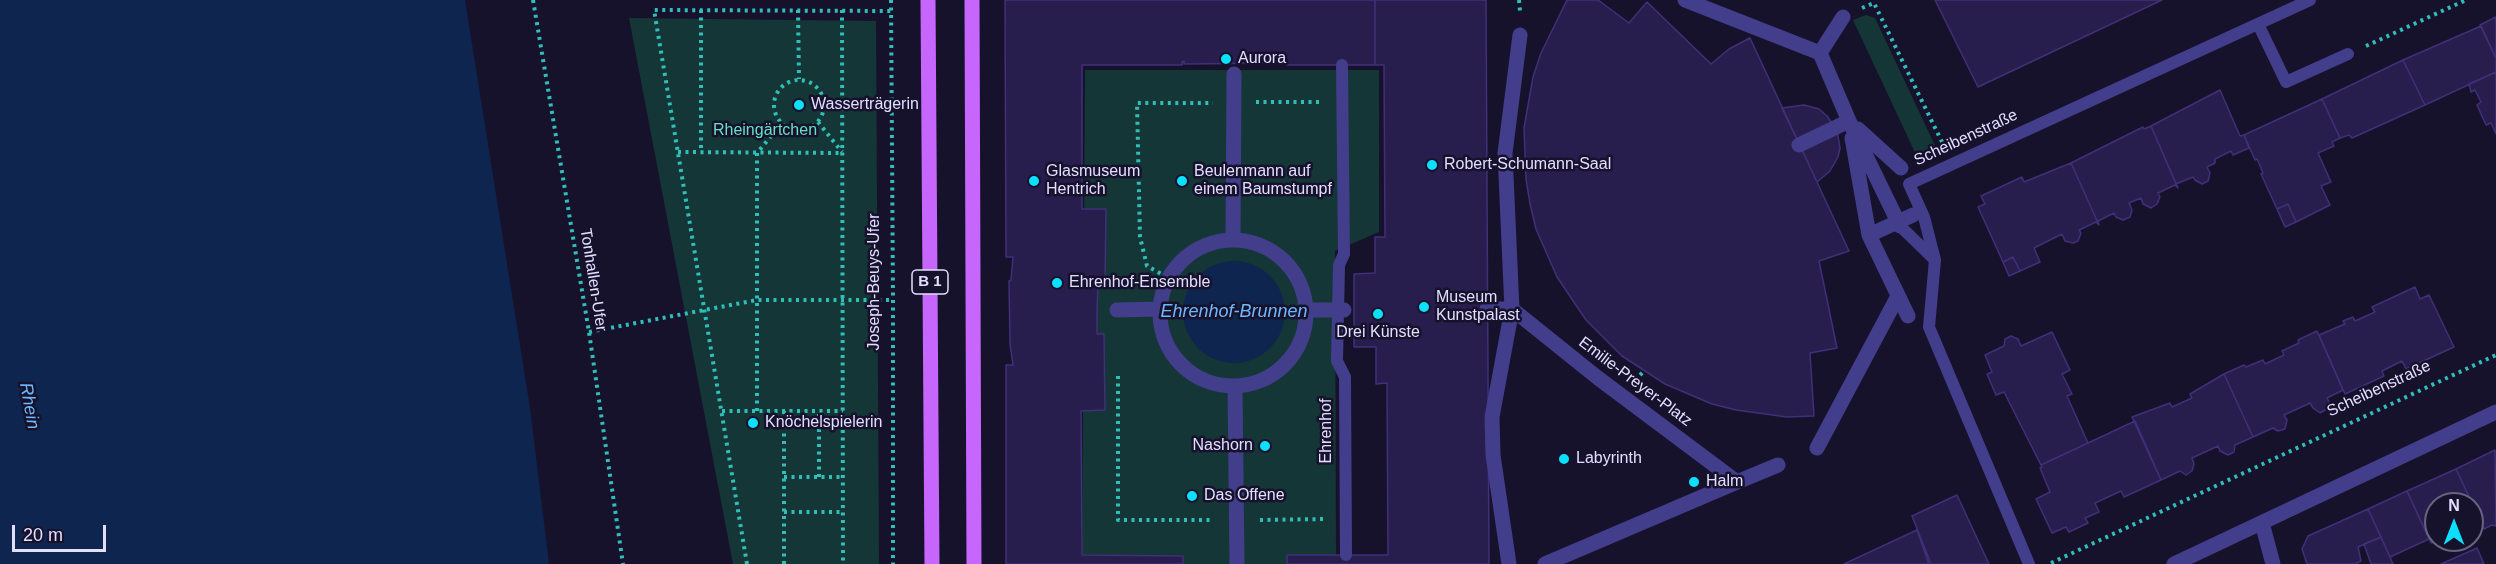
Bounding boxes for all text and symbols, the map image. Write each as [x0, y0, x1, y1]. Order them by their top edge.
place label: Aurora [1238, 49, 1286, 69]
marker: Aurora [1219, 52, 1233, 66]
place label: Wasserträgerin [811, 95, 919, 115]
marker: Wasserträgerin [792, 98, 806, 112]
street label: Scheibenstraße [1911, 106, 2021, 170]
park label: Rheingärtchen [713, 121, 817, 141]
place label: Robert-Schumann-Saal [1444, 155, 1611, 175]
marker: Robert-Schumann-Saal [1425, 158, 1439, 172]
place label: Glasmuseum Hentrich [1046, 162, 1140, 200]
place label: Beulenmann auf einem Baumstumpf [1194, 162, 1332, 200]
marker: Glasmuseum Hentrich [1027, 174, 1041, 188]
marker: Beulenmann auf einem Baumstumpf [1175, 174, 1189, 188]
street label: Joseph-Beuys-Ufer [865, 214, 885, 350]
street label: Tonhallen-Ufer [575, 227, 611, 333]
road number: B 1 [912, 270, 948, 294]
place label: Ehrenhof-Ensemble [1069, 273, 1210, 293]
marker: Ehrenhof-Ensemble [1050, 276, 1064, 290]
place label: Museum Kunstpalast [1436, 288, 1520, 326]
marker: Museum Kunstpalast [1417, 300, 1431, 314]
water label: Ehrenhof-Brunnen [1160, 301, 1308, 323]
marker: Drei Künste [1371, 307, 1385, 321]
place label: Drei Künste [1336, 323, 1420, 343]
street label: Emilie-Preyer-Platz [1575, 333, 1695, 431]
street label: Scheibenstraße [2324, 357, 2434, 421]
water label: Rhein [14, 381, 44, 431]
street label: Ehrenhof [1317, 399, 1337, 463]
place label: Knöchelspielerin [765, 413, 882, 433]
marker: Knöchelspielerin [746, 416, 760, 430]
place label: Nashorn [1193, 436, 1253, 456]
marker: Nashorn [1258, 439, 1272, 453]
place label: Labyrinth [1576, 449, 1642, 469]
marker: Labyrinth [1557, 452, 1571, 466]
place label: Halm [1706, 472, 1743, 492]
marker: Halm [1687, 475, 1701, 489]
place label: Das Offene [1204, 486, 1285, 506]
marker: Das Offene [1185, 489, 1199, 503]
north arrow [2424, 492, 2484, 552]
text: N [2448, 497, 2460, 514]
scale bar [15, 513, 110, 551]
text: 20 m [23, 525, 63, 545]

